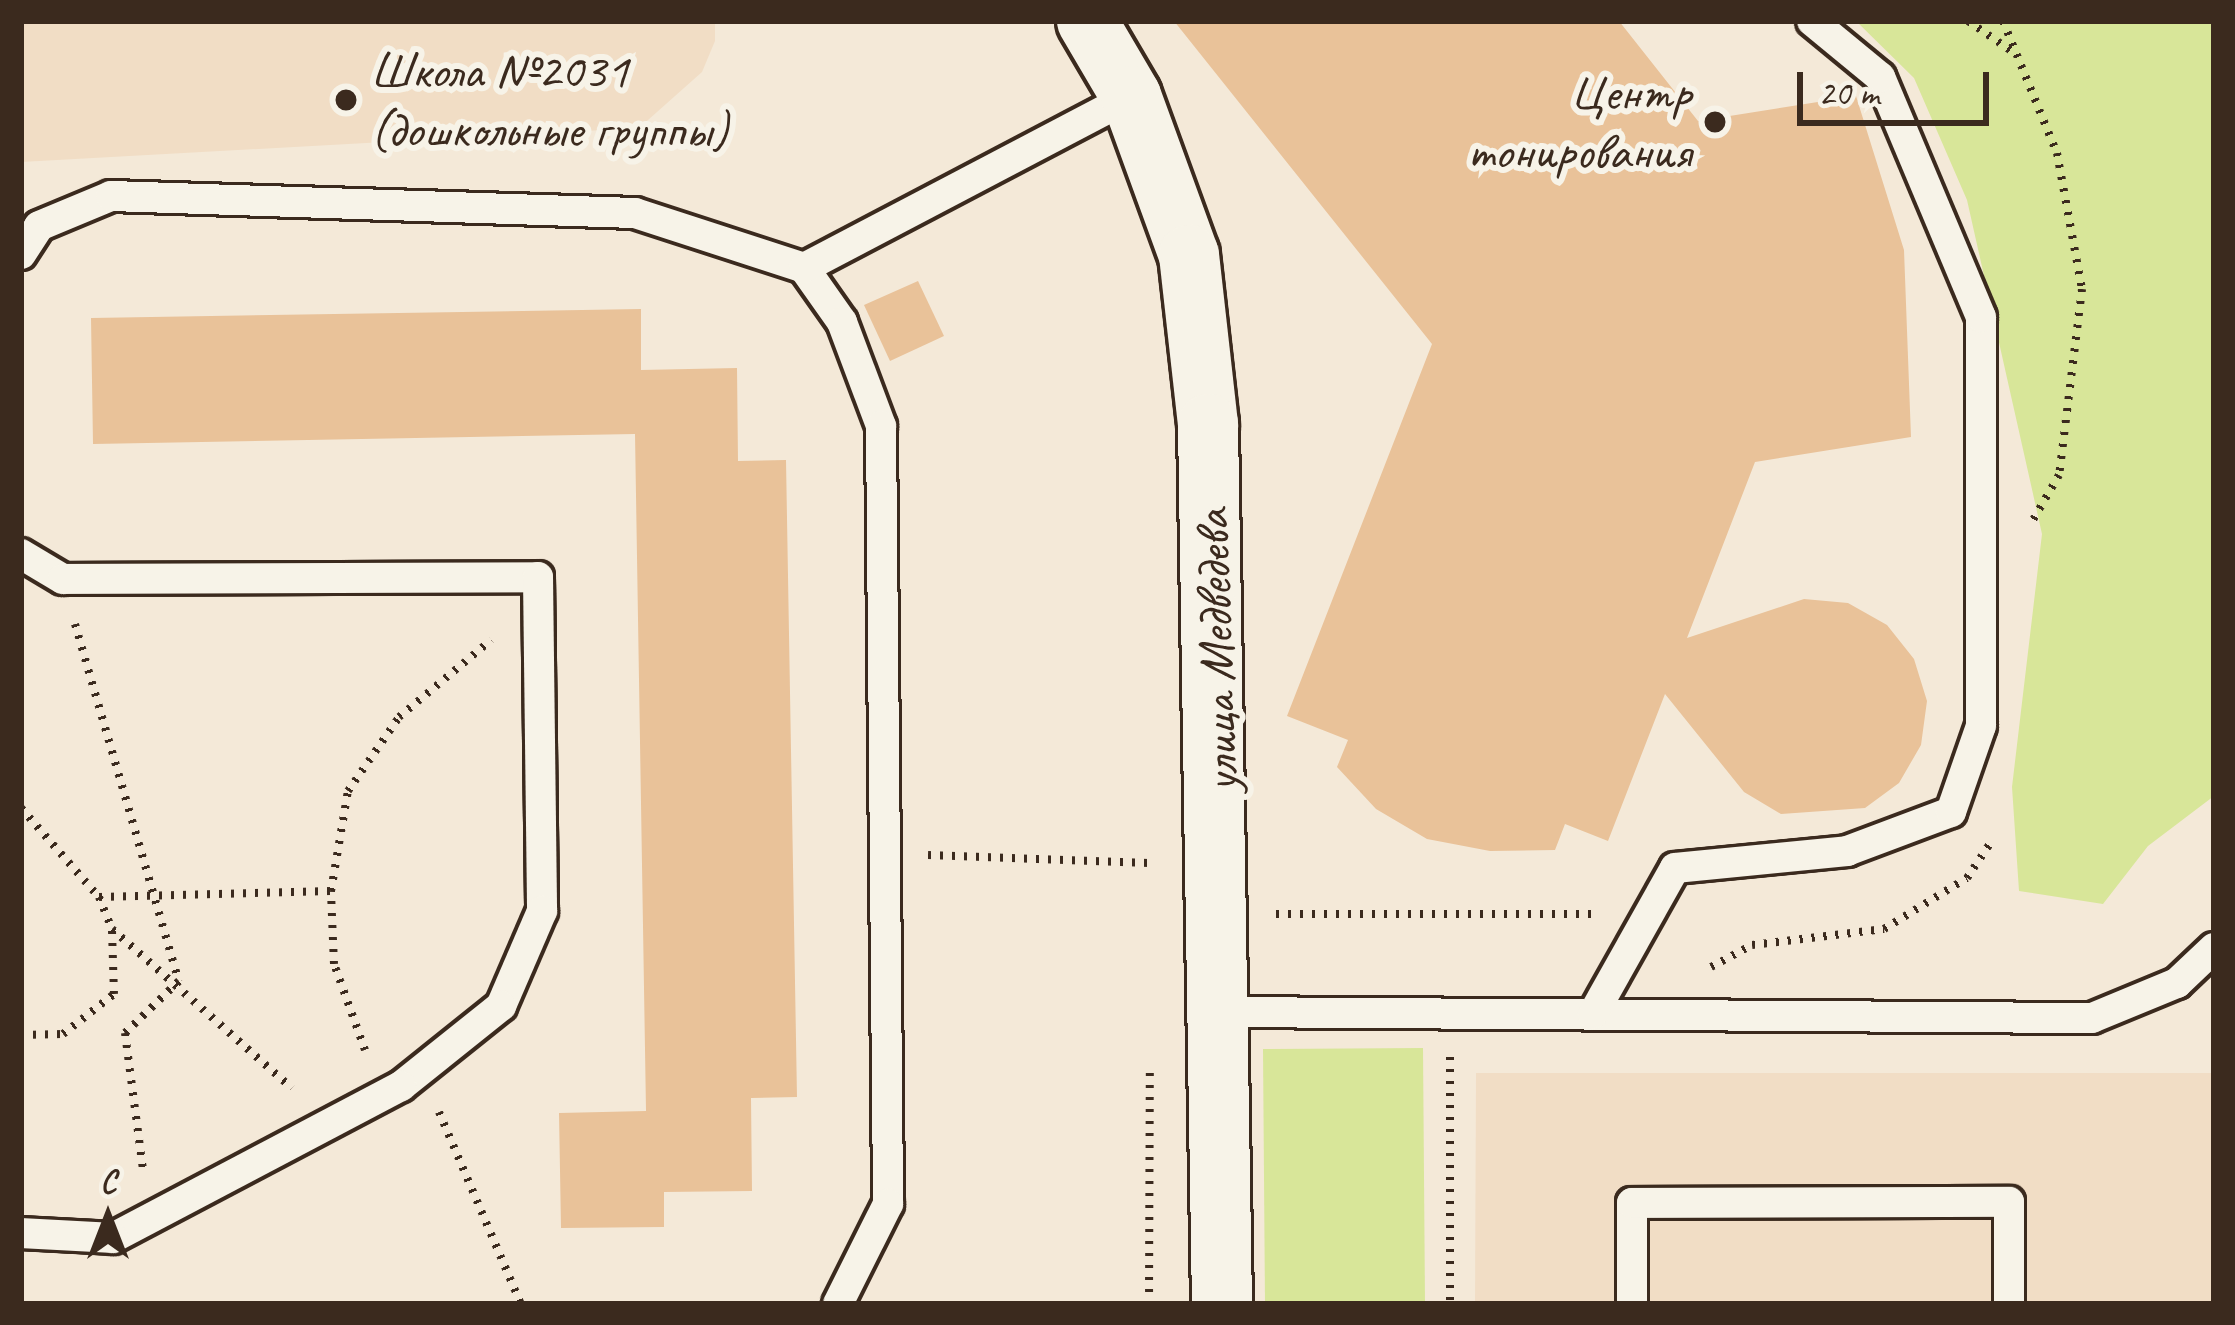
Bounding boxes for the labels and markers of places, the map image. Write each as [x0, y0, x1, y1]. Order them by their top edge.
place label: Школа №2031 (дошкольные группы) [370, 40, 728, 160]
place label: Центр тонирования [1467, 62, 1691, 182]
marker: Школа №2031 (дошкольные группы) [333, 87, 359, 113]
marker: Центр тонирования [1702, 109, 1728, 135]

